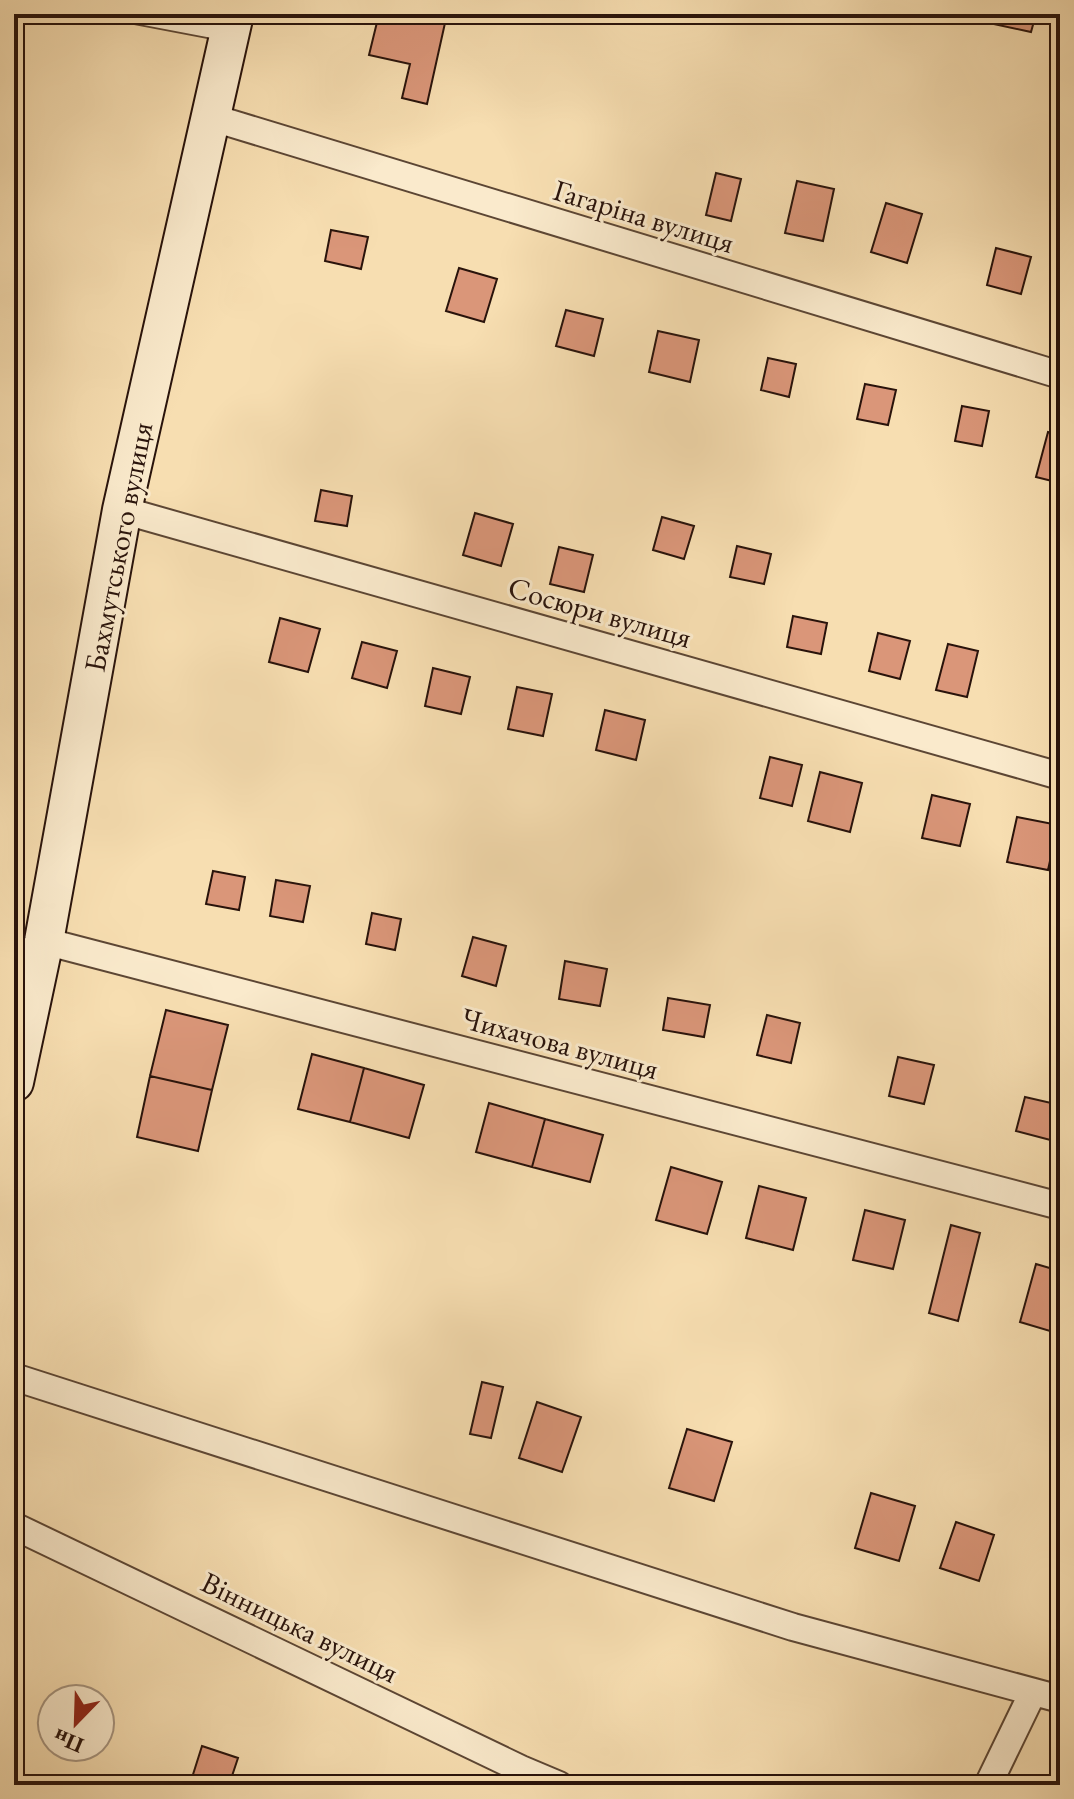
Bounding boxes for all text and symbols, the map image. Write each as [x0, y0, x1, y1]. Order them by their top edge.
street label: Гагаріна вулиця [549, 170, 739, 262]
street label: Бахмутського вулиця [75, 419, 161, 675]
street label: Сосюри вулиця [504, 567, 696, 657]
street label: Чихачова вулиця [457, 998, 663, 1088]
street label: Вінницька вулиця [195, 1562, 405, 1692]
north arrow [36, 1683, 116, 1763]
text: Пн [49, 1722, 88, 1760]

